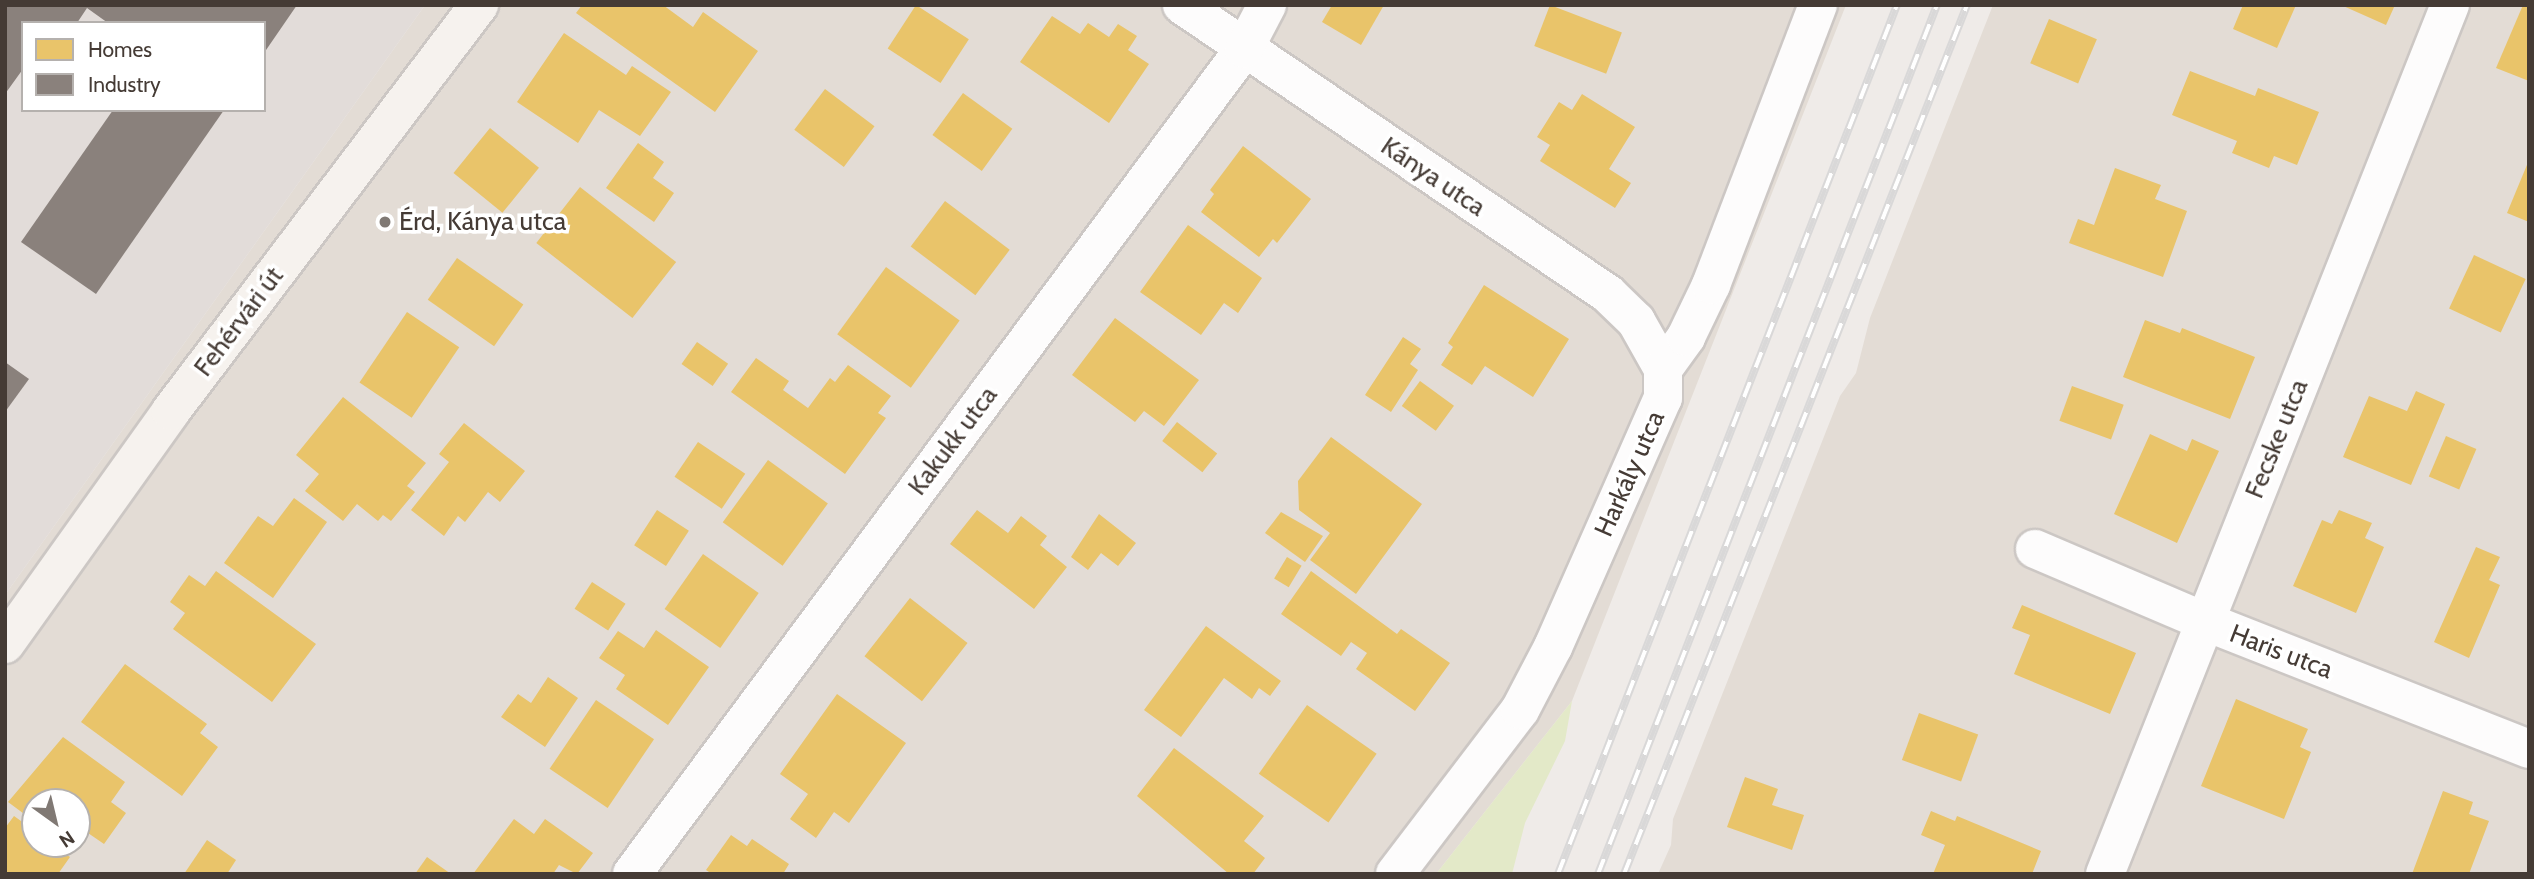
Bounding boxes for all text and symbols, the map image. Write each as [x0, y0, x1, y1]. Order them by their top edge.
legend [21, 21, 266, 112]
text: Homes [88, 37, 152, 62]
text: Industry [88, 72, 161, 97]
street label: Kánya utca [1375, 131, 1491, 223]
place label: Érd, Kánya utca [399, 206, 566, 238]
marker: Érd, Kánya utca [377, 214, 393, 230]
street label: Fehérvári út [188, 261, 290, 383]
street label: Fecske utca [2239, 375, 2315, 503]
street label: Kakukk utca [902, 380, 1004, 502]
street label: Harkály utca [1588, 406, 1672, 542]
street label: Haris utca [2225, 618, 2337, 686]
north arrow [21, 788, 91, 858]
text: N [55, 826, 79, 852]

